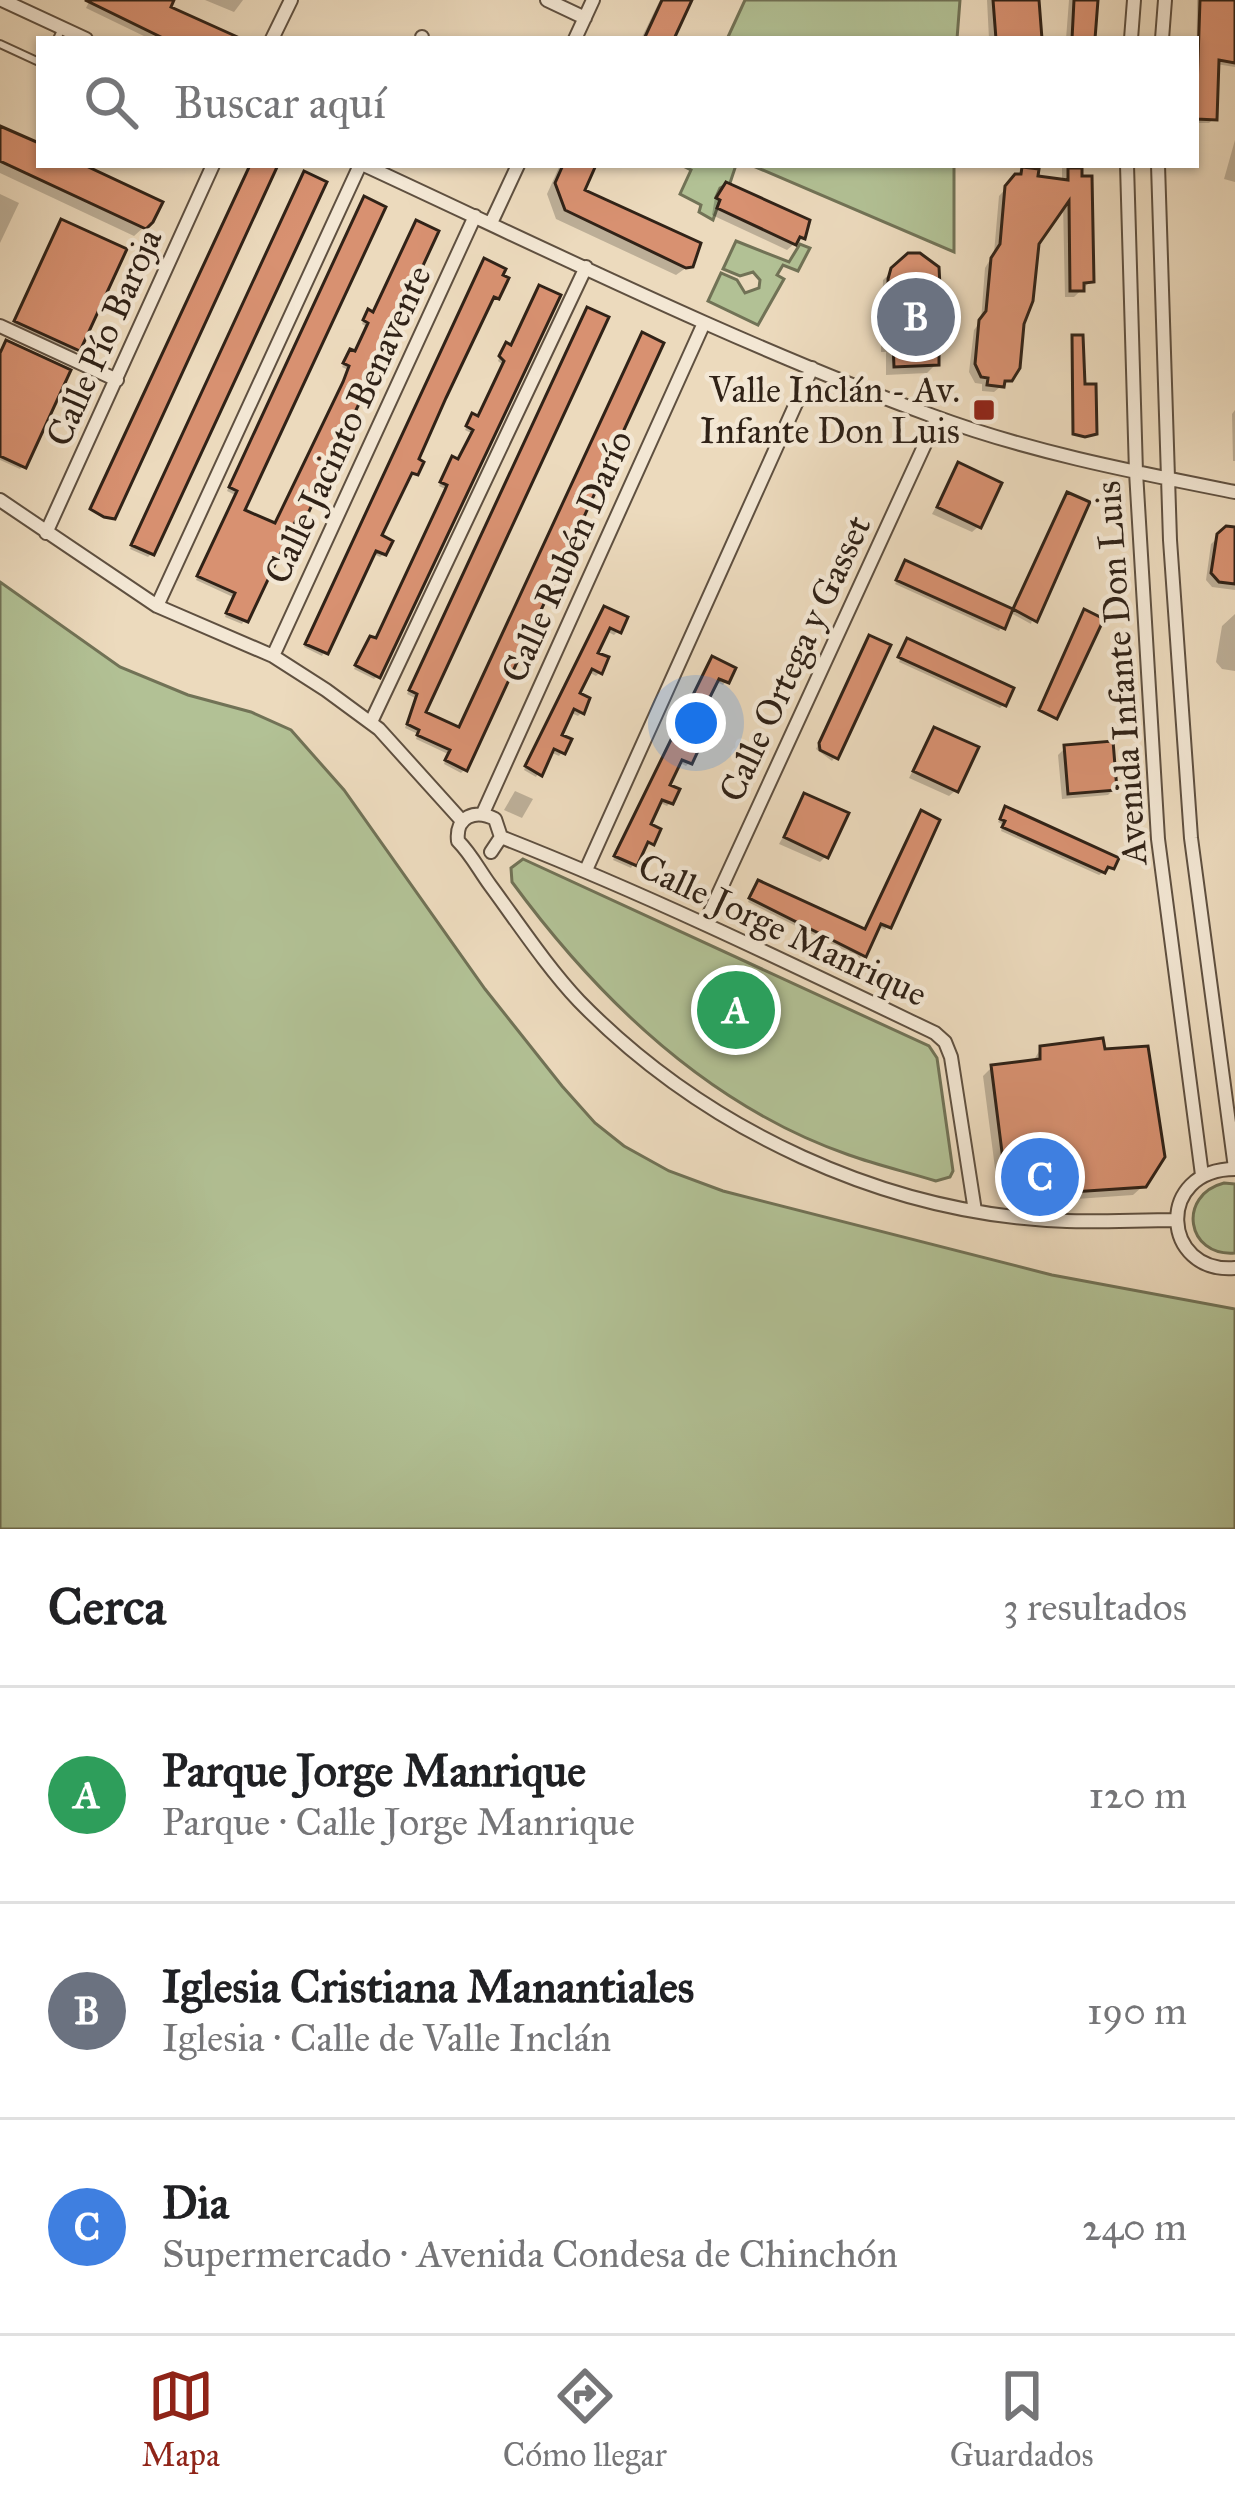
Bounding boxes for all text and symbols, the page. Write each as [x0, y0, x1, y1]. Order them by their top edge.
search box [36, 36, 1199, 168]
icon: search [78, 69, 144, 135]
text: Buscar aquí [174, 75, 386, 130]
street label: Calle Pío Baroja [36, 221, 172, 453]
street label: Calle Jacinto Benavente [255, 258, 441, 591]
pin: B [877, 272, 955, 362]
place label: Valle Inclán - Av. Infante Don Luis [700, 368, 960, 453]
marker: Valle Inclán - Av. Infante Don Luis [971, 397, 997, 423]
street label: Calle Rubén Darío [492, 424, 642, 689]
street label: Avenida Infante Don Luis [1086, 479, 1157, 868]
street label: Calle Ortega y Gasset [709, 508, 881, 808]
your location [666, 693, 726, 753]
street label: Calle Jorge Manrique [631, 844, 934, 1016]
pin: A [697, 965, 775, 1055]
pin: C [1001, 1132, 1079, 1222]
text: Cerca [48, 1576, 166, 1638]
text: 3 resultados [1003, 1583, 1187, 1631]
text: Parque Jorge Manrique [162, 1743, 586, 1798]
text: A [74, 1771, 100, 1819]
text: 120 m [1088, 1771, 1187, 1819]
text: Parque · Calle Jorge Manrique [162, 1798, 635, 1846]
text: Iglesia Cristiana Manantiales [162, 1959, 694, 2014]
text: B [74, 1987, 100, 2035]
text: 190 m [1087, 1987, 1187, 2035]
text: Iglesia · Calle de Valle Inclán [162, 2014, 611, 2062]
text: Dia [162, 2175, 229, 2230]
text: C [74, 2203, 100, 2251]
text: 240 m [1082, 2203, 1187, 2251]
text: Supermercado · Avenida Condesa de Chinchón [162, 2230, 898, 2278]
tab: Mapa [141, 2363, 220, 2475]
tab: Cómo llegar [503, 2363, 667, 2475]
tab: Guardados [950, 2363, 1094, 2475]

